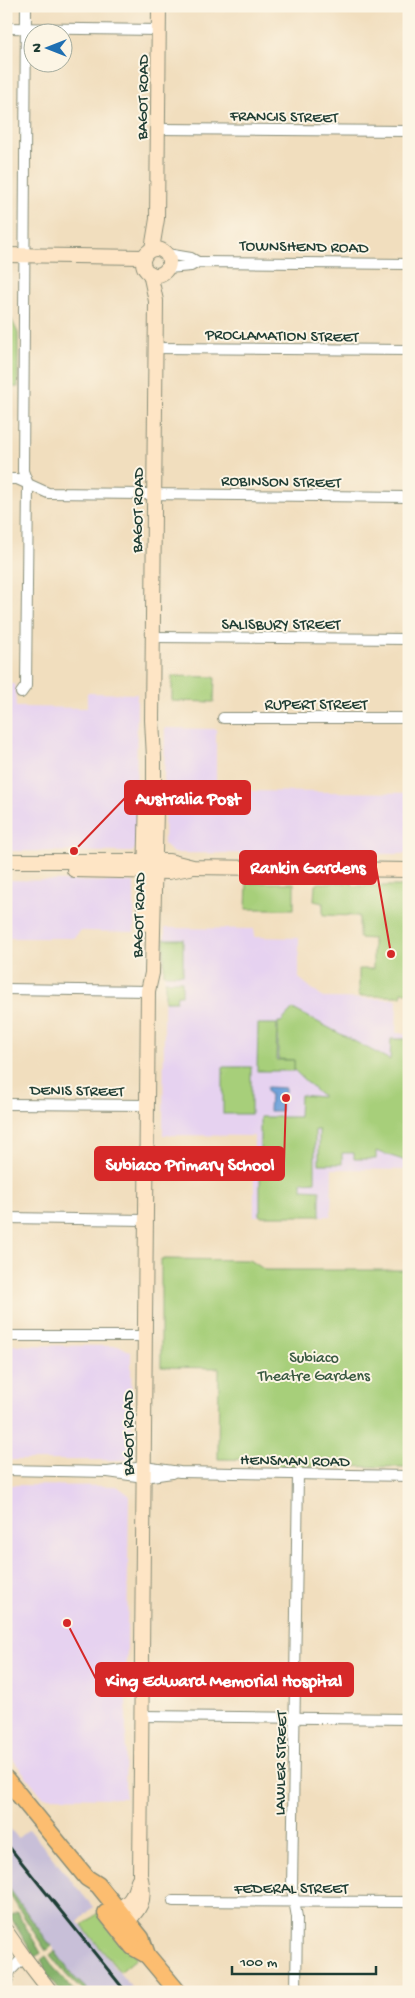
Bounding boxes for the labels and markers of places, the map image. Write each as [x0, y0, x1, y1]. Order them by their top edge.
callout: Australia Post [125, 781, 250, 814]
callout: Rankin Gardens [240, 851, 376, 884]
callout: Subiaco Primary School [95, 1147, 284, 1180]
callout: King Edward Memorial Hospital [96, 1663, 353, 1696]

